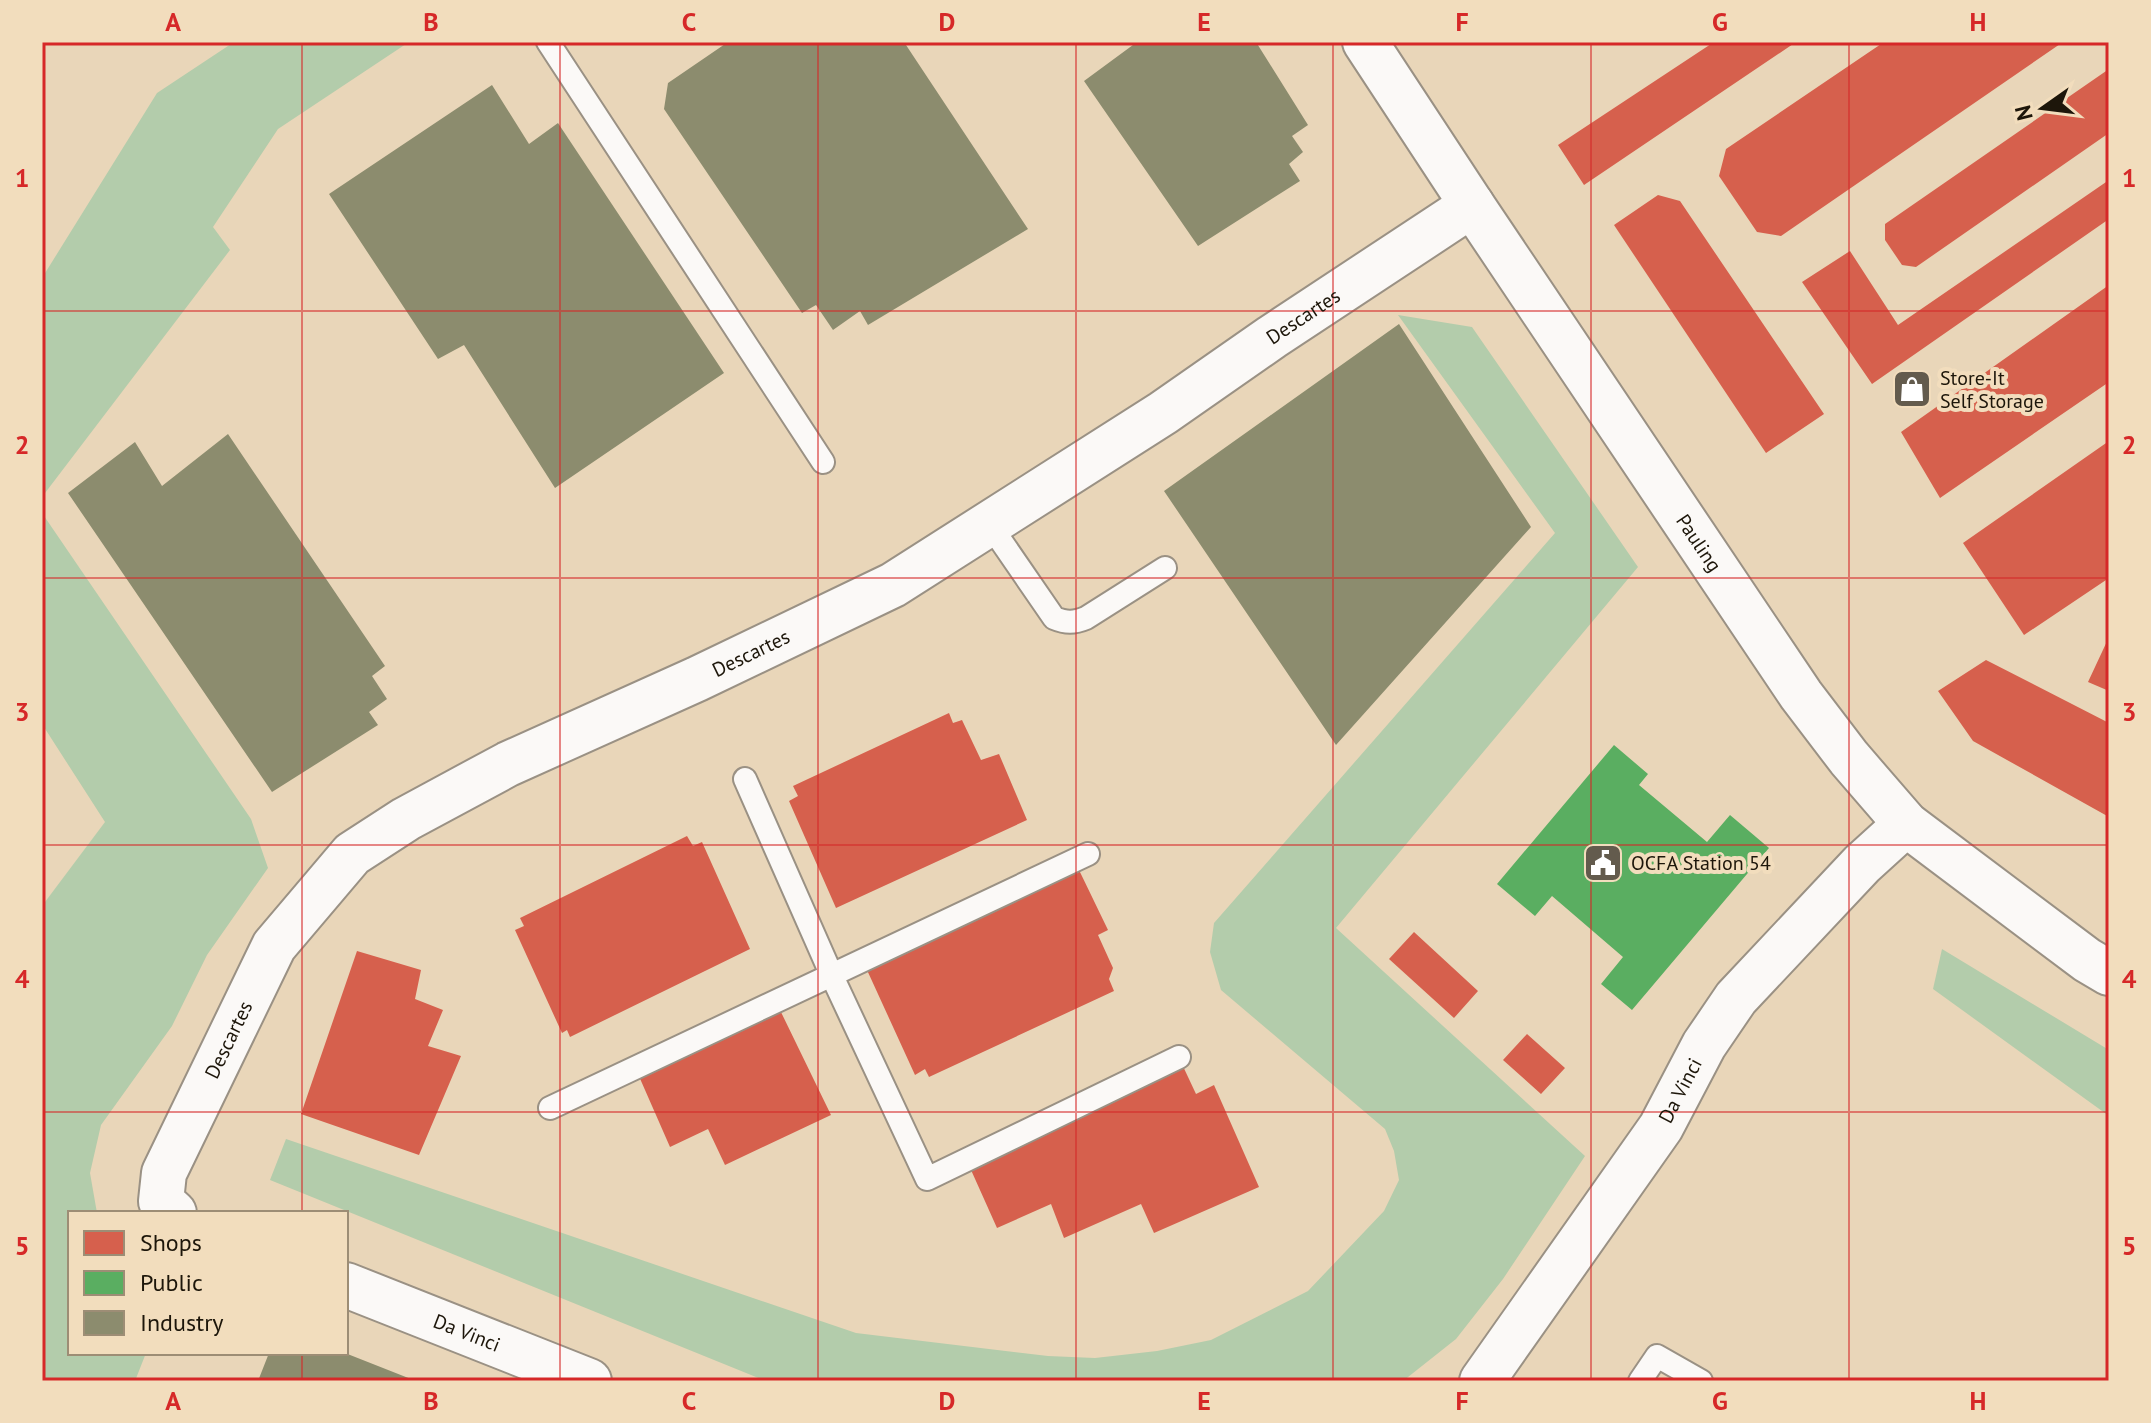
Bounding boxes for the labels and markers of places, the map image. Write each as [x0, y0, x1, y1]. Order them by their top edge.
place label: Store-It Self Storage [1940, 365, 2044, 414]
shop icon: Store-It Self Storage [1891, 368, 1933, 410]
public building icon: OCFA Station 54 [1582, 842, 1624, 884]
place label: OCFA Station 54 [1631, 850, 1771, 876]

